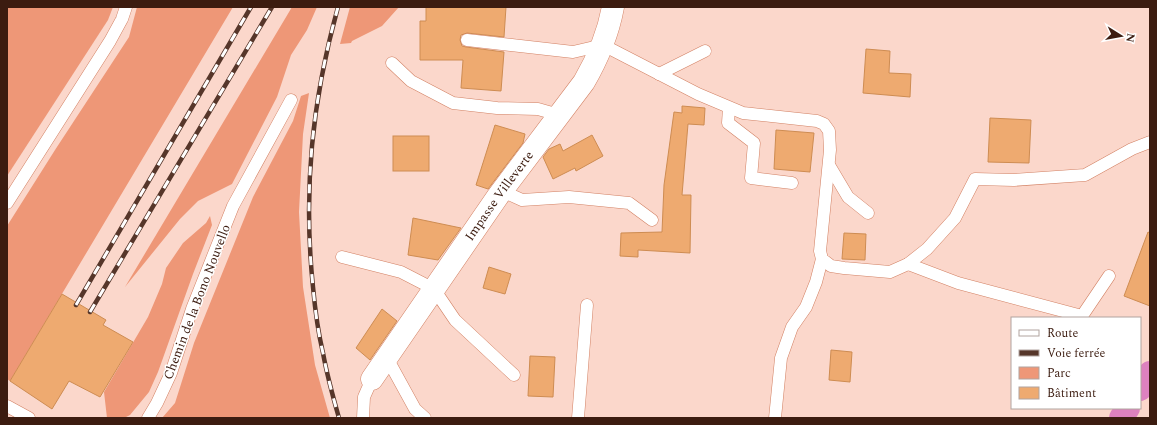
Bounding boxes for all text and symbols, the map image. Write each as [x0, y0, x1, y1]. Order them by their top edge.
north arrow [1101, 16, 1141, 56]
text: N [1121, 32, 1140, 44]
street label: Impasse Villeverte [460, 147, 539, 245]
street label: Chemin de la Bono Nouvello [158, 221, 236, 383]
legend [1011, 317, 1141, 409]
text: Route [1047, 324, 1078, 343]
text: Voie ferrée [1047, 344, 1106, 363]
text: Parc [1047, 364, 1071, 383]
text: Bâtiment [1047, 384, 1096, 403]

